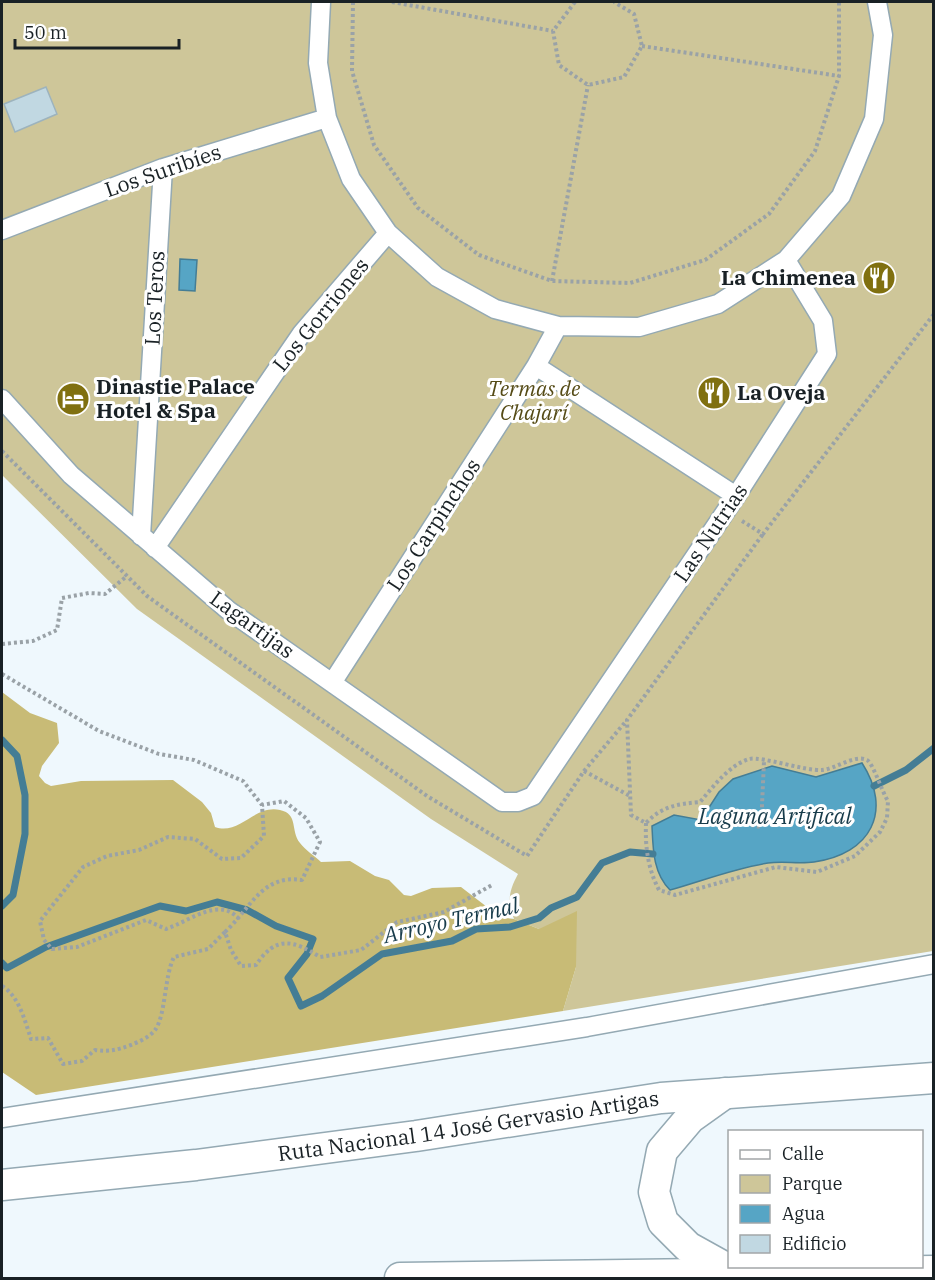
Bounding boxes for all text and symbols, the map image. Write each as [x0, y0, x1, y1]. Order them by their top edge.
scale bar [15, 12, 178, 50]
text: 50 m [24, 21, 67, 44]
street label: Los Suribíes [101, 137, 225, 203]
street label: Los Teros [138, 250, 170, 346]
street label: Los Gorriones [266, 252, 375, 377]
restaurant icon: La Chimenea [861, 260, 897, 296]
place label: La Chimenea [721, 263, 856, 291]
place label: Dinastie Palace Hotel & Spa [96, 372, 255, 424]
park label: Termas de Chajarí [488, 374, 581, 426]
restaurant icon: La Oveja [696, 375, 732, 411]
place label: La Oveja [737, 378, 825, 406]
hotel icon: Dinastie Palace Hotel & Spa [55, 381, 91, 417]
street label: Los Carpinchos [380, 453, 486, 596]
street label: Las Nutrias [667, 478, 753, 587]
street label: Lagartijas [205, 584, 301, 664]
water label: Laguna Artifical [697, 801, 853, 830]
water label: Arroyo Termal [378, 890, 522, 950]
street label: Ruta Nacional 14 José Gervasio Artigas [276, 1084, 661, 1167]
legend [728, 1130, 923, 1268]
text: Calle [782, 1142, 824, 1165]
text: Parque [782, 1172, 842, 1195]
text: Agua [782, 1202, 825, 1225]
text: Edificio [782, 1232, 846, 1255]

